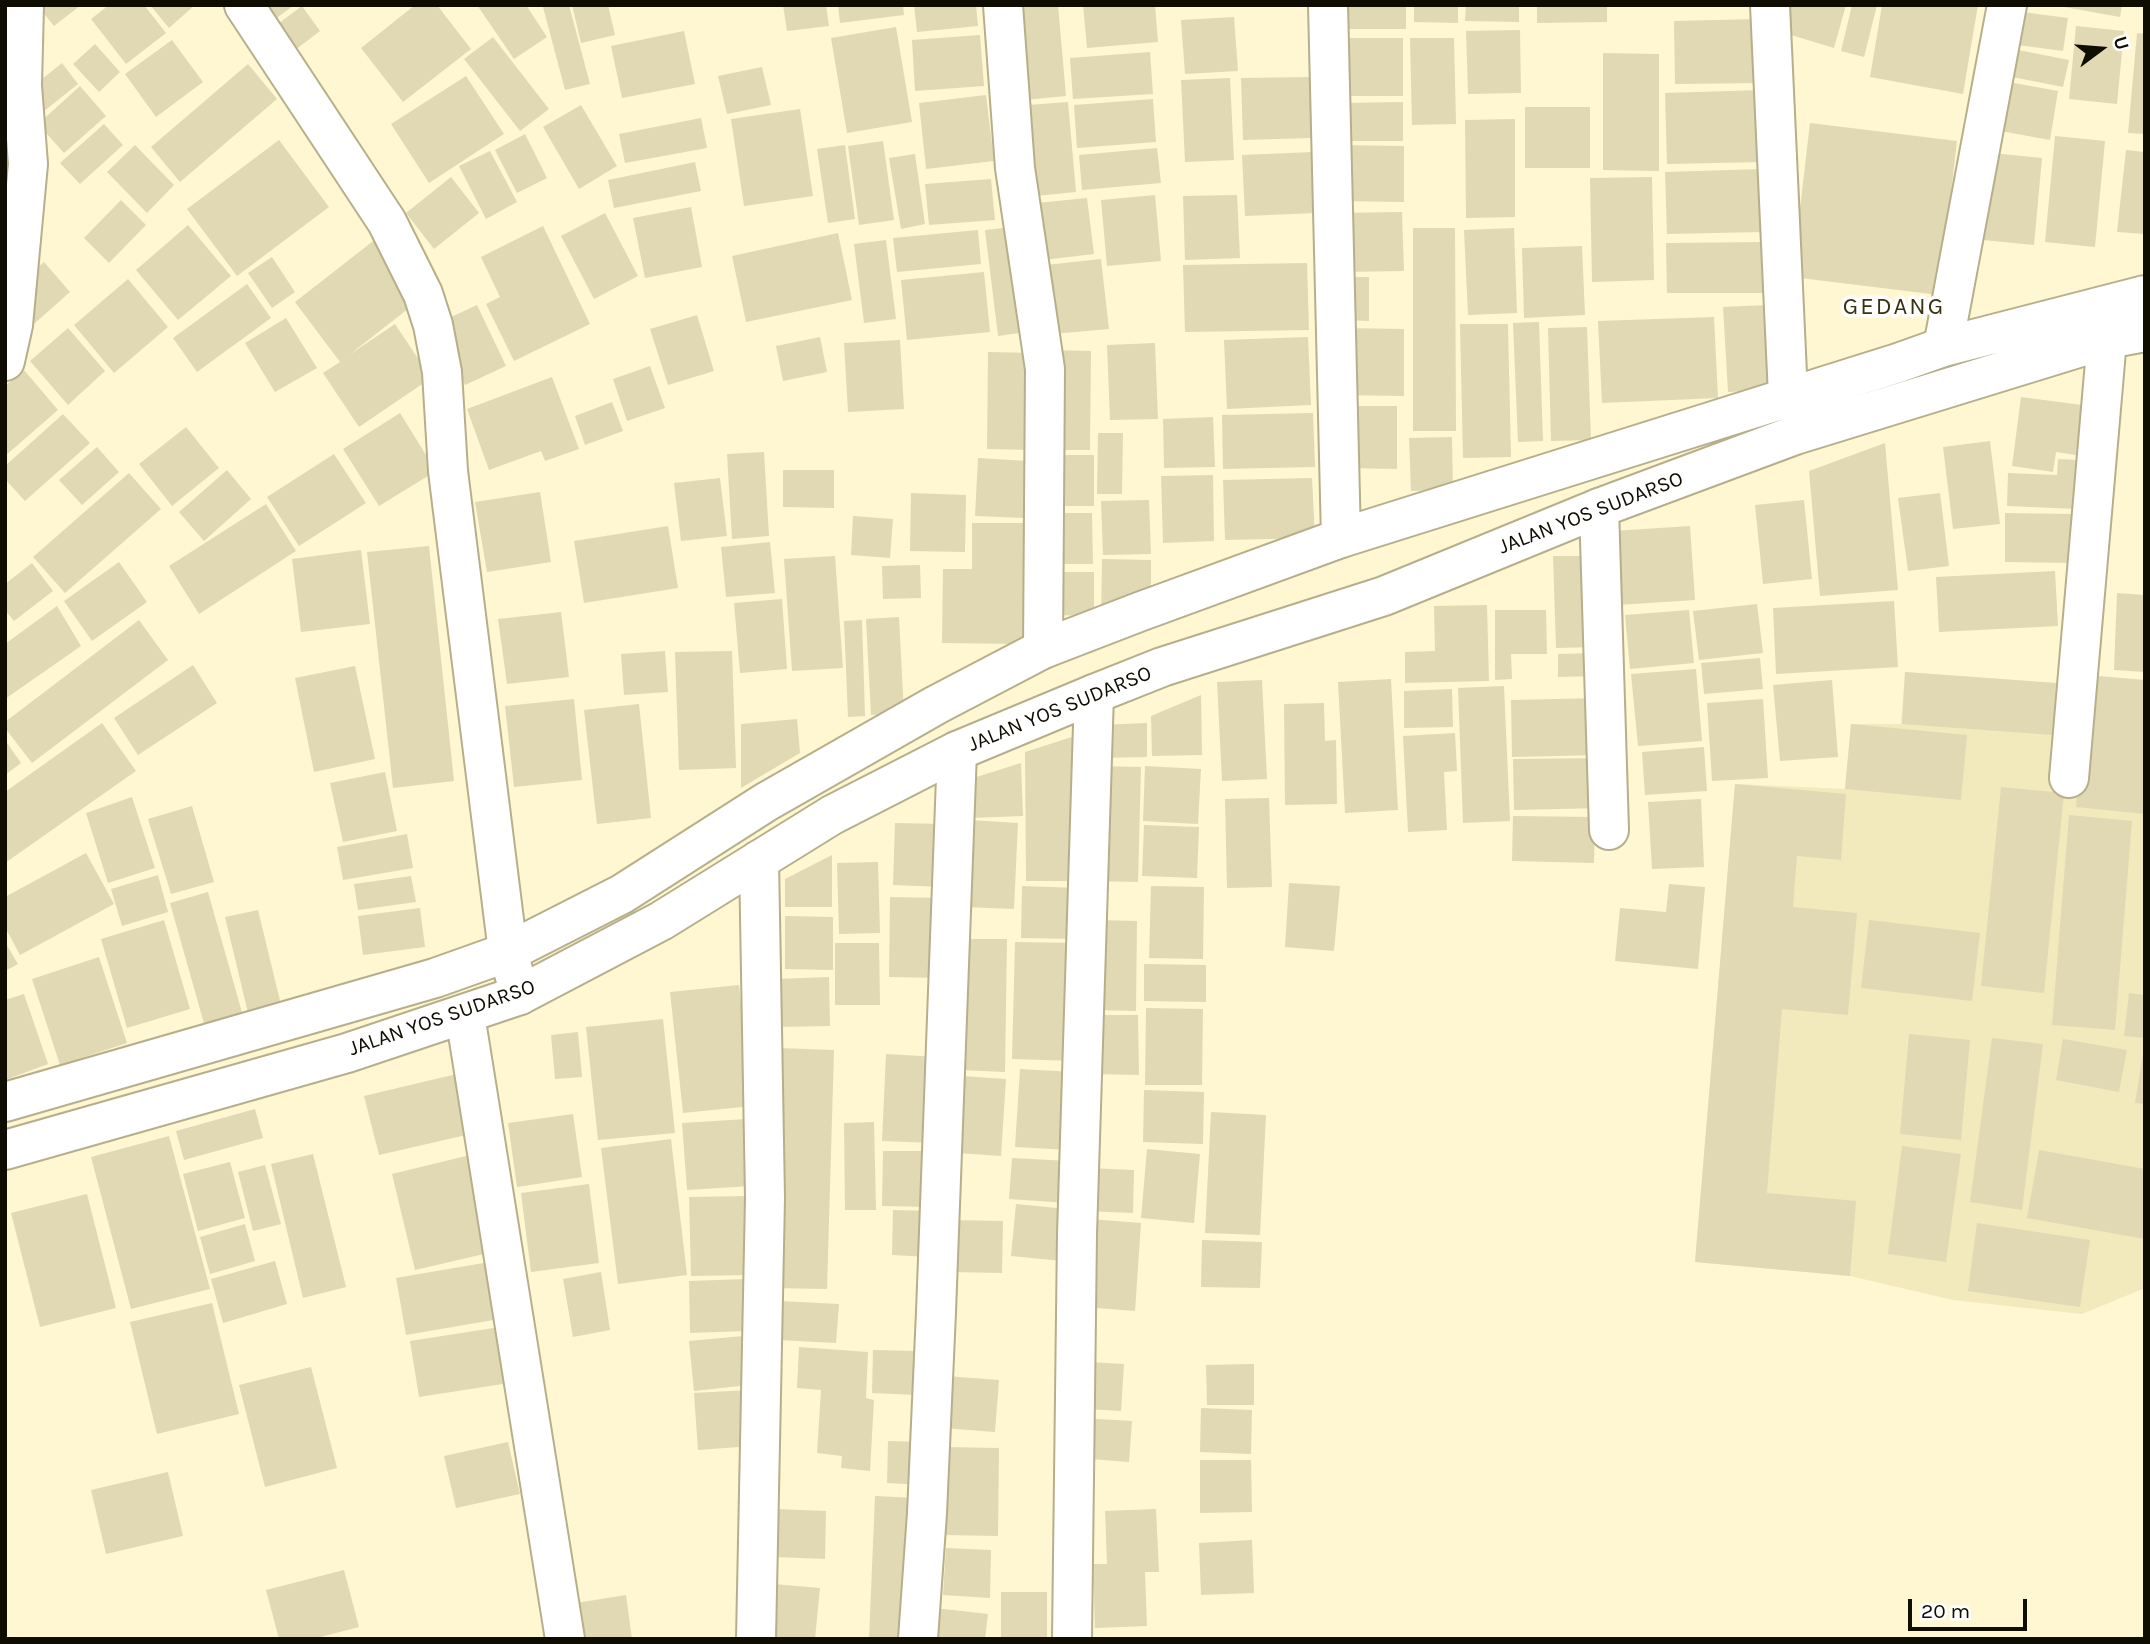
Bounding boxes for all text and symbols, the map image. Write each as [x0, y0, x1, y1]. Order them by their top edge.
north arrow [2066, 14, 2136, 84]
text: U [2109, 34, 2134, 53]
district label: GEDANG [1844, 293, 1944, 321]
street label: JALAN YOS SUDARSO [1495, 466, 1687, 560]
street label: JALAN YOS SUDARSO [965, 661, 1155, 757]
street label: JALAN YOS SUDARSO [345, 974, 539, 1062]
scale bar [1912, 1584, 2031, 1628]
text: 20 m [1921, 1599, 1970, 1623]

